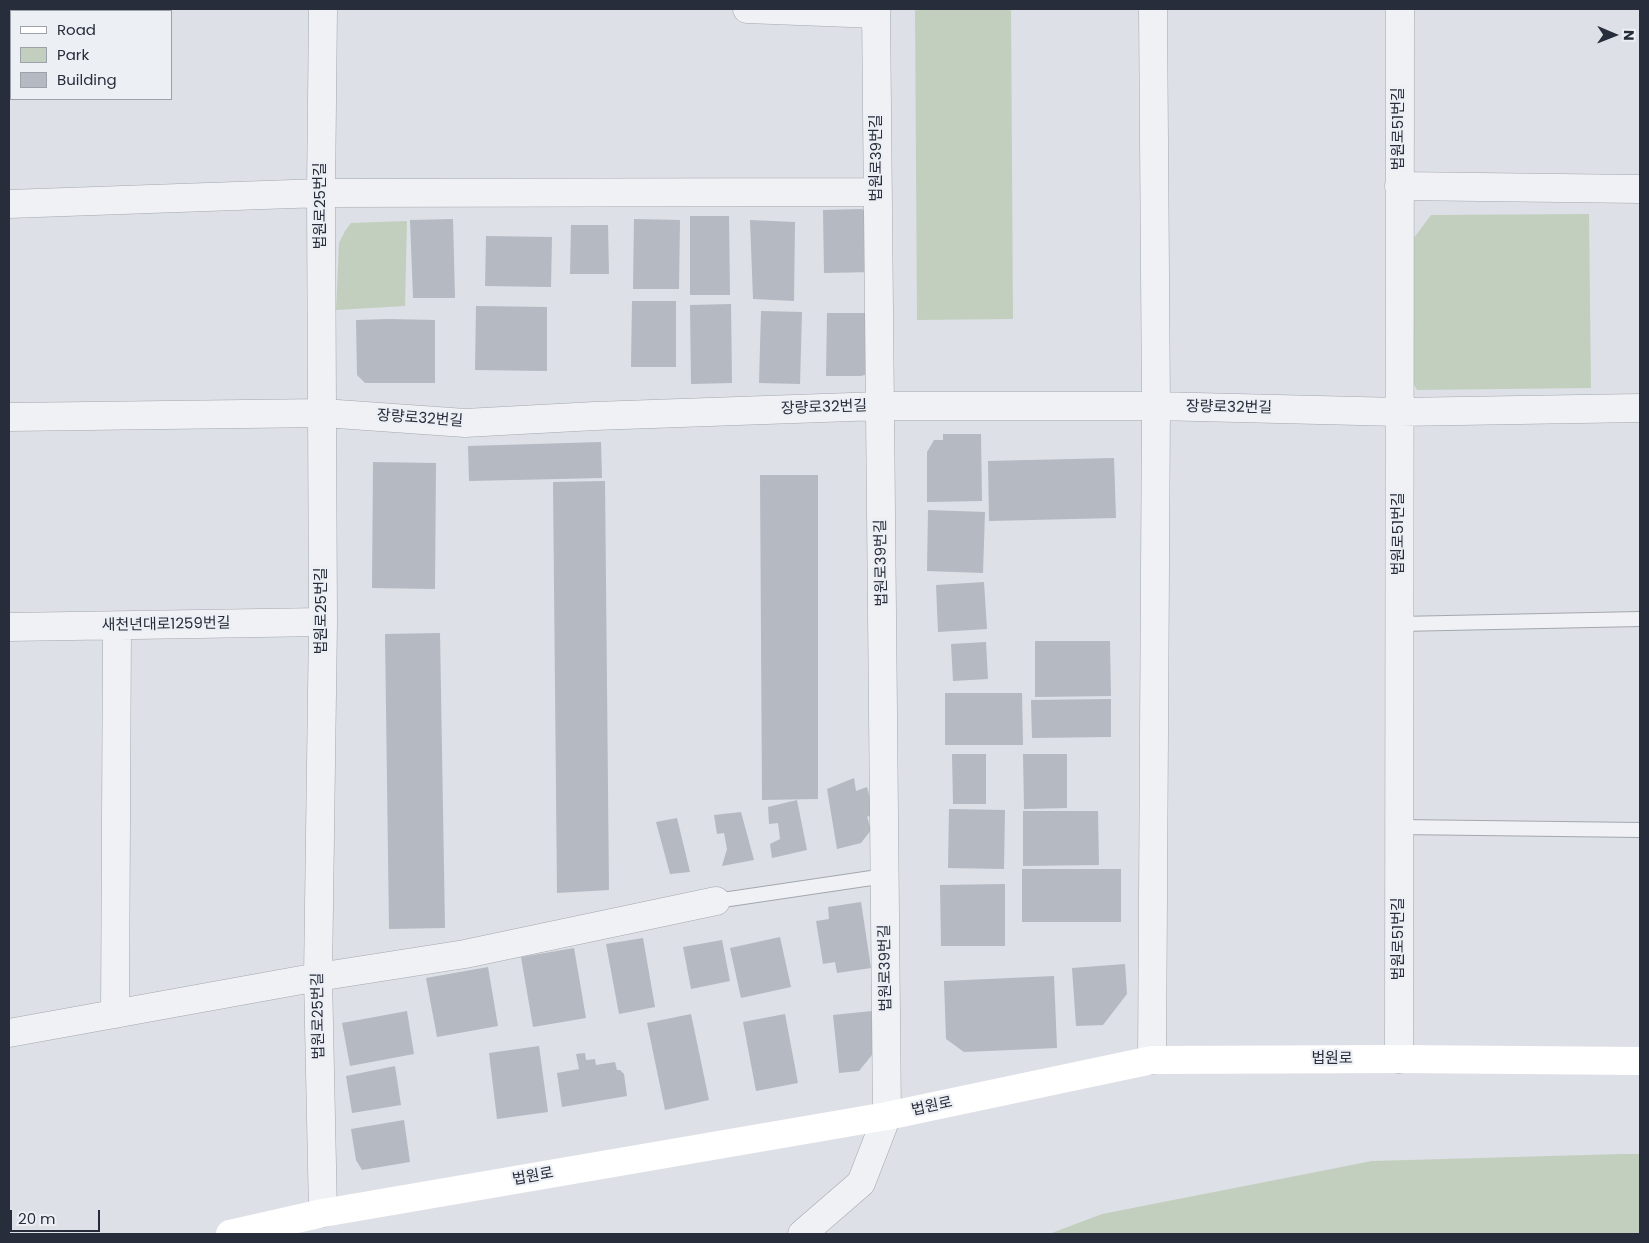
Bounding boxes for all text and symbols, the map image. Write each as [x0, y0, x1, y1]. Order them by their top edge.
legend [10, 10, 172, 100]
north arrow [1589, 10, 1639, 60]
text: Road [57, 19, 96, 40]
text: N [1619, 30, 1639, 41]
text: Park [57, 44, 89, 65]
text: Building [57, 69, 117, 90]
street label: 법원로51번길 [1390, 87, 1408, 171]
street label: 법원로39번길 [868, 114, 886, 202]
street label: 법원로25번길 [312, 162, 330, 250]
street label: 장량로32번길 [780, 397, 868, 419]
street label: 장량로32번길 [1186, 398, 1272, 418]
street label: 장량로32번길 [376, 407, 464, 431]
street label: 법원로51번길 [1390, 492, 1408, 576]
street label: 법원로39번길 [872, 519, 892, 607]
street label: 법원로25번길 [313, 567, 331, 655]
street label: 새천년대로1259번길 [101, 615, 231, 635]
street label: 법원로51번길 [1390, 897, 1408, 981]
street label: 법원로39번길 [876, 924, 896, 1012]
street label: 법원로25번길 [309, 972, 329, 1060]
street label: 법원로 [1311, 1050, 1353, 1068]
street label: 법원로 [910, 1094, 954, 1120]
street label: 법원로 [511, 1165, 555, 1189]
scale bar [12, 1200, 102, 1232]
text: 20 m [18, 1208, 56, 1229]

